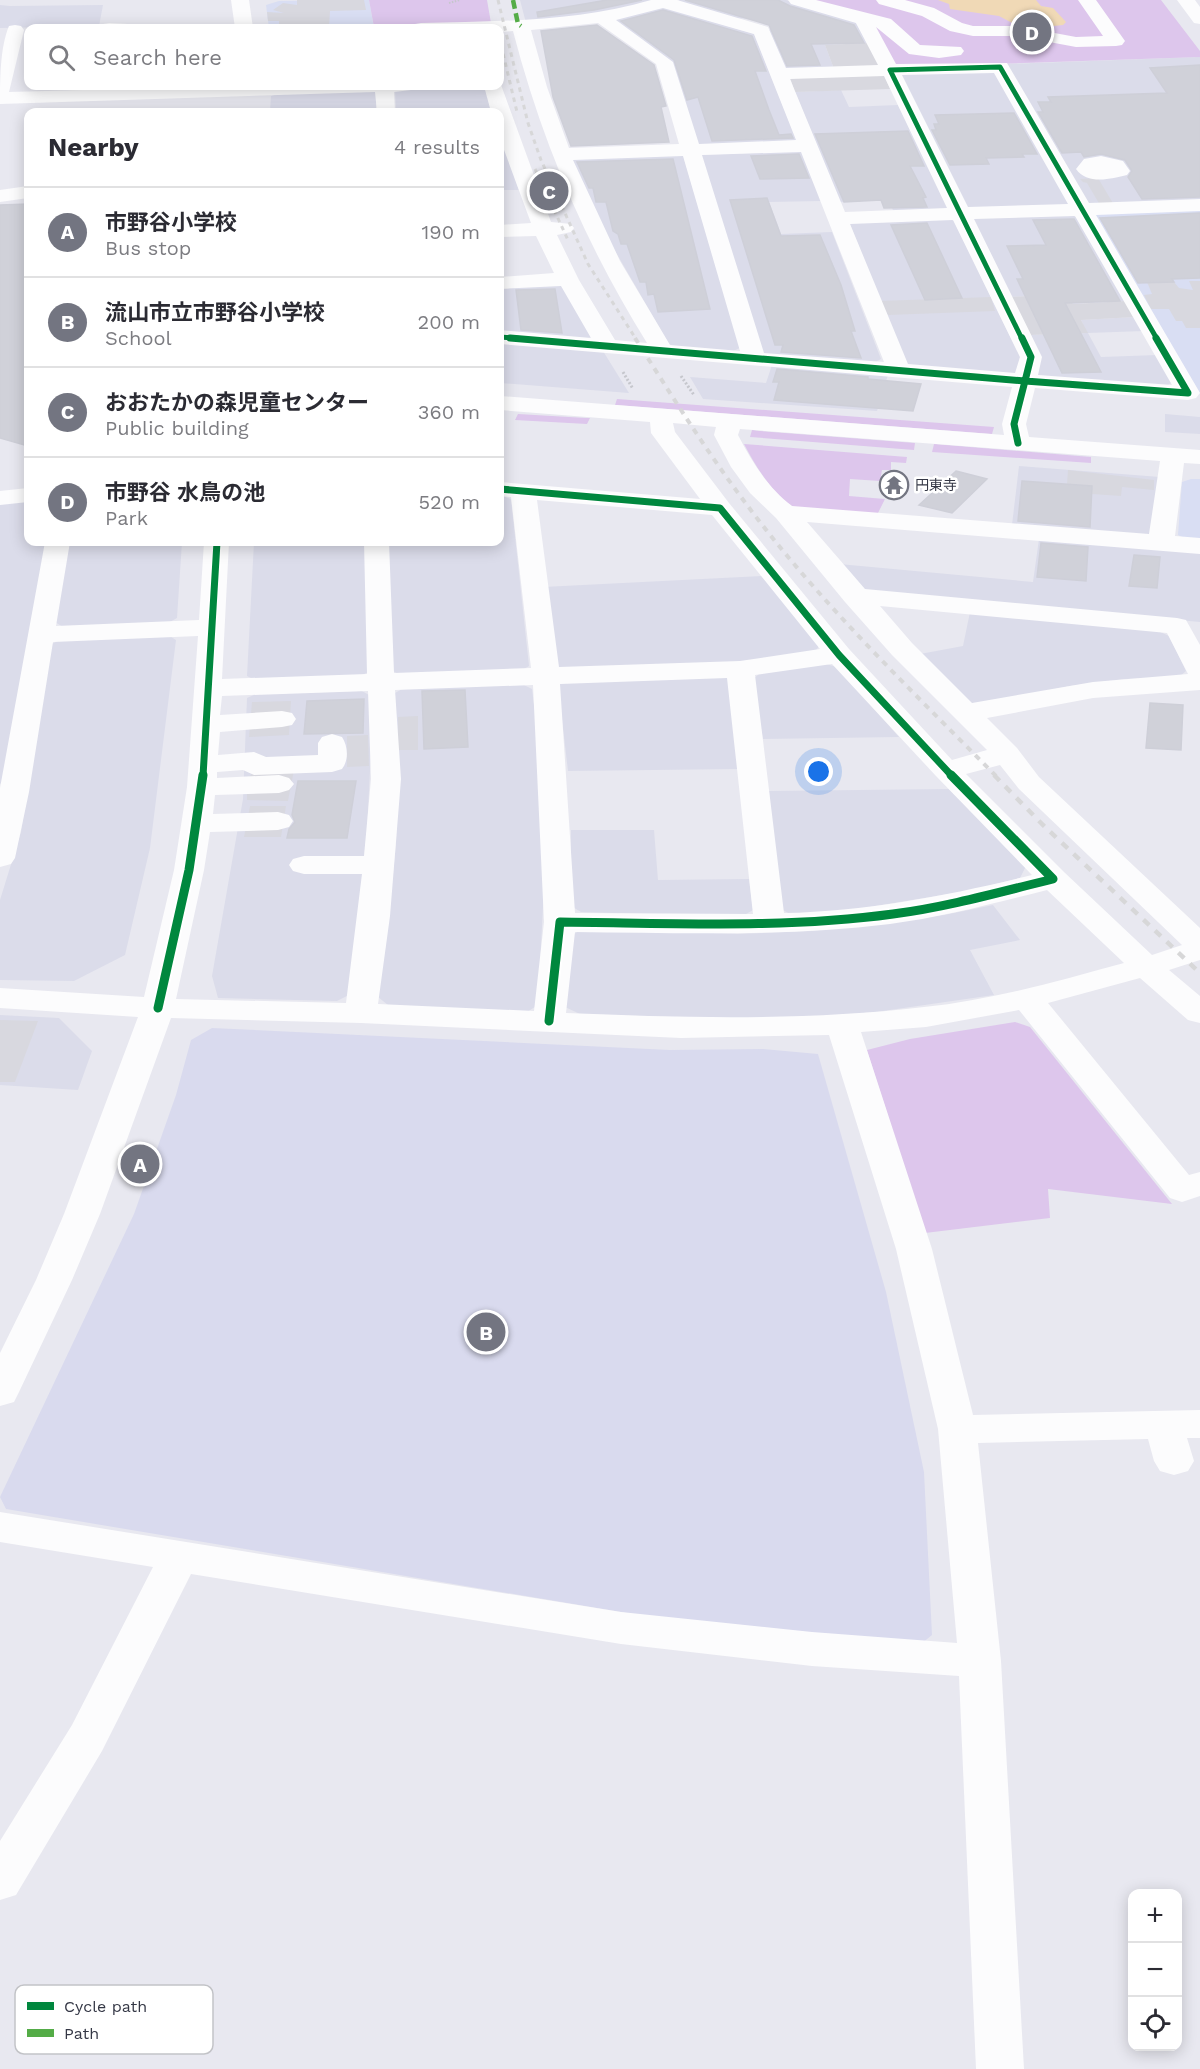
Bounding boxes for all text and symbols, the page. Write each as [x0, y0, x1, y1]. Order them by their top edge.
pin: D [1012, 9, 1052, 54]
search box [24, 24, 504, 90]
icon: search [45, 41, 78, 74]
text: Search here [93, 45, 222, 70]
text: Nearby [48, 132, 139, 162]
text: 4 results [394, 135, 480, 159]
pin: C [530, 168, 568, 213]
text: 市野谷小学校 [105, 210, 237, 235]
text: A [61, 220, 74, 244]
text: 190 m [422, 220, 480, 244]
text: Bus stop [105, 236, 191, 260]
text: 流山市立市野谷小学校 [105, 300, 325, 325]
text: B [61, 310, 74, 334]
text: 200 m [418, 310, 480, 334]
text: School [105, 326, 172, 350]
text: おおたかの森児童センター [105, 390, 369, 415]
text: C [61, 400, 74, 424]
text: 360 m [418, 400, 480, 424]
text: Public building [105, 416, 249, 440]
temple icon: 円東寺 [878, 469, 910, 501]
place label: 円東寺 [915, 477, 957, 493]
text: 市野谷 水鳥の池 [105, 480, 265, 505]
text: D [60, 490, 75, 514]
text: 520 m [418, 490, 480, 514]
text: Park [105, 506, 148, 530]
your location [804, 757, 833, 786]
pin: A [120, 1142, 160, 1186]
pin: B [466, 1310, 506, 1354]
map controls [1128, 1889, 1182, 2051]
button: + [1128, 1889, 1182, 1943]
button: − [1128, 1943, 1182, 1997]
legend [15, 1985, 213, 2054]
text: Cycle path [64, 1997, 147, 2016]
button: locate [1128, 1997, 1182, 2051]
text: Path [64, 2024, 99, 2043]

